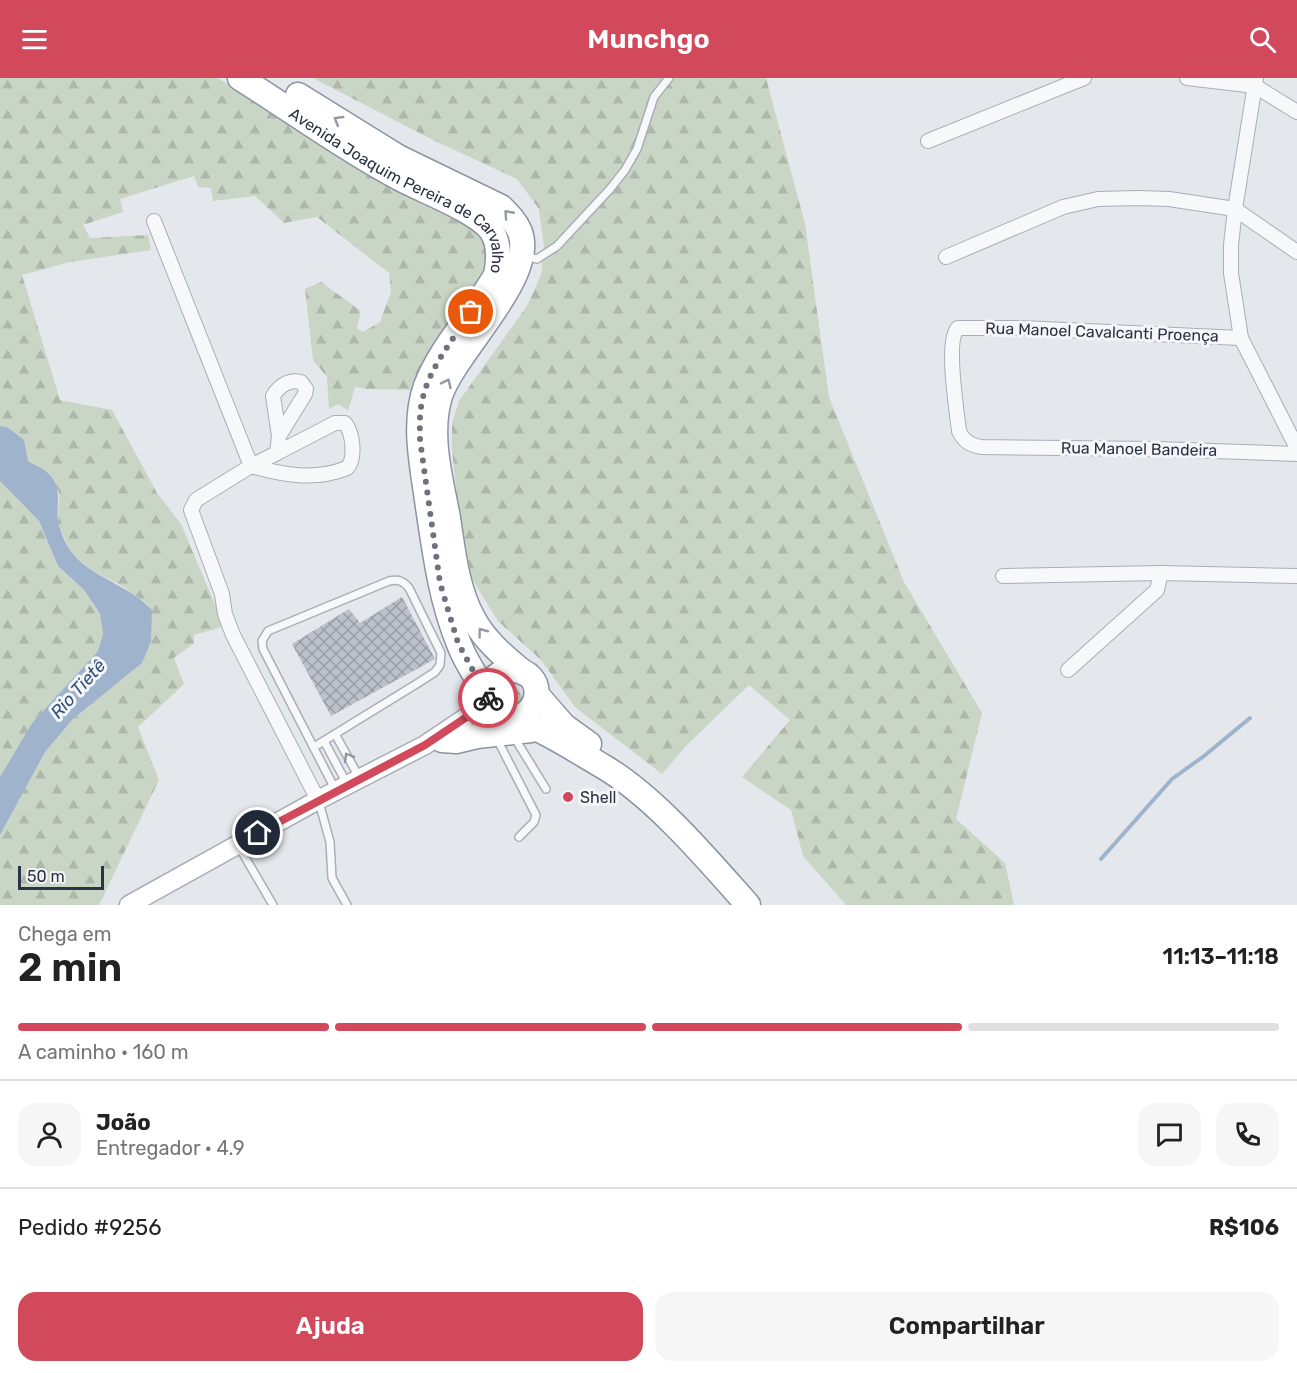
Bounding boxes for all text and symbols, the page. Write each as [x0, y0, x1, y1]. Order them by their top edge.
icon: menu [18, 23, 51, 56]
text: Munchgo [587, 23, 710, 55]
icon: search [1246, 23, 1279, 56]
street label: Avenida Joaquim Pereira de Carvalho [286, 103, 508, 275]
one-way arrow [334, 116, 344, 128]
one-way arrow [504, 211, 515, 221]
pin [445, 286, 496, 337]
icon: bag [454, 295, 487, 328]
street label: Rua Manoel Cavalcanti Proença [985, 318, 1219, 346]
one-way arrow [439, 378, 451, 389]
street label: Rua Manoel Bandeira [1061, 438, 1217, 460]
one-way arrow [478, 627, 489, 638]
water label: Rio Tietê [46, 655, 110, 723]
courier [458, 668, 518, 728]
icon: bike [472, 682, 505, 715]
one-way arrow [343, 753, 355, 763]
place label: Shell [580, 788, 616, 807]
marker: Shell [561, 790, 575, 804]
pin [232, 807, 283, 858]
icon: home [241, 816, 274, 849]
scale bar [18, 863, 104, 890]
text: 50 m [27, 867, 65, 886]
text: Chega em [18, 922, 112, 946]
text: 11:13–11:18 [1163, 943, 1279, 970]
text: 2 min [18, 945, 122, 991]
text: A caminho · 160 m [18, 1040, 189, 1064]
button: person [18, 1103, 81, 1166]
button: chat [1138, 1103, 1201, 1166]
button: phone [1216, 1103, 1279, 1166]
text: João [96, 1109, 151, 1136]
text: Entregador · 4.9 [96, 1136, 245, 1160]
text: Pedido #9256 [18, 1214, 161, 1241]
text: R$106 [1209, 1214, 1279, 1241]
button: Ajuda [18, 1292, 643, 1361]
button: Compartilhar [655, 1292, 1279, 1361]

